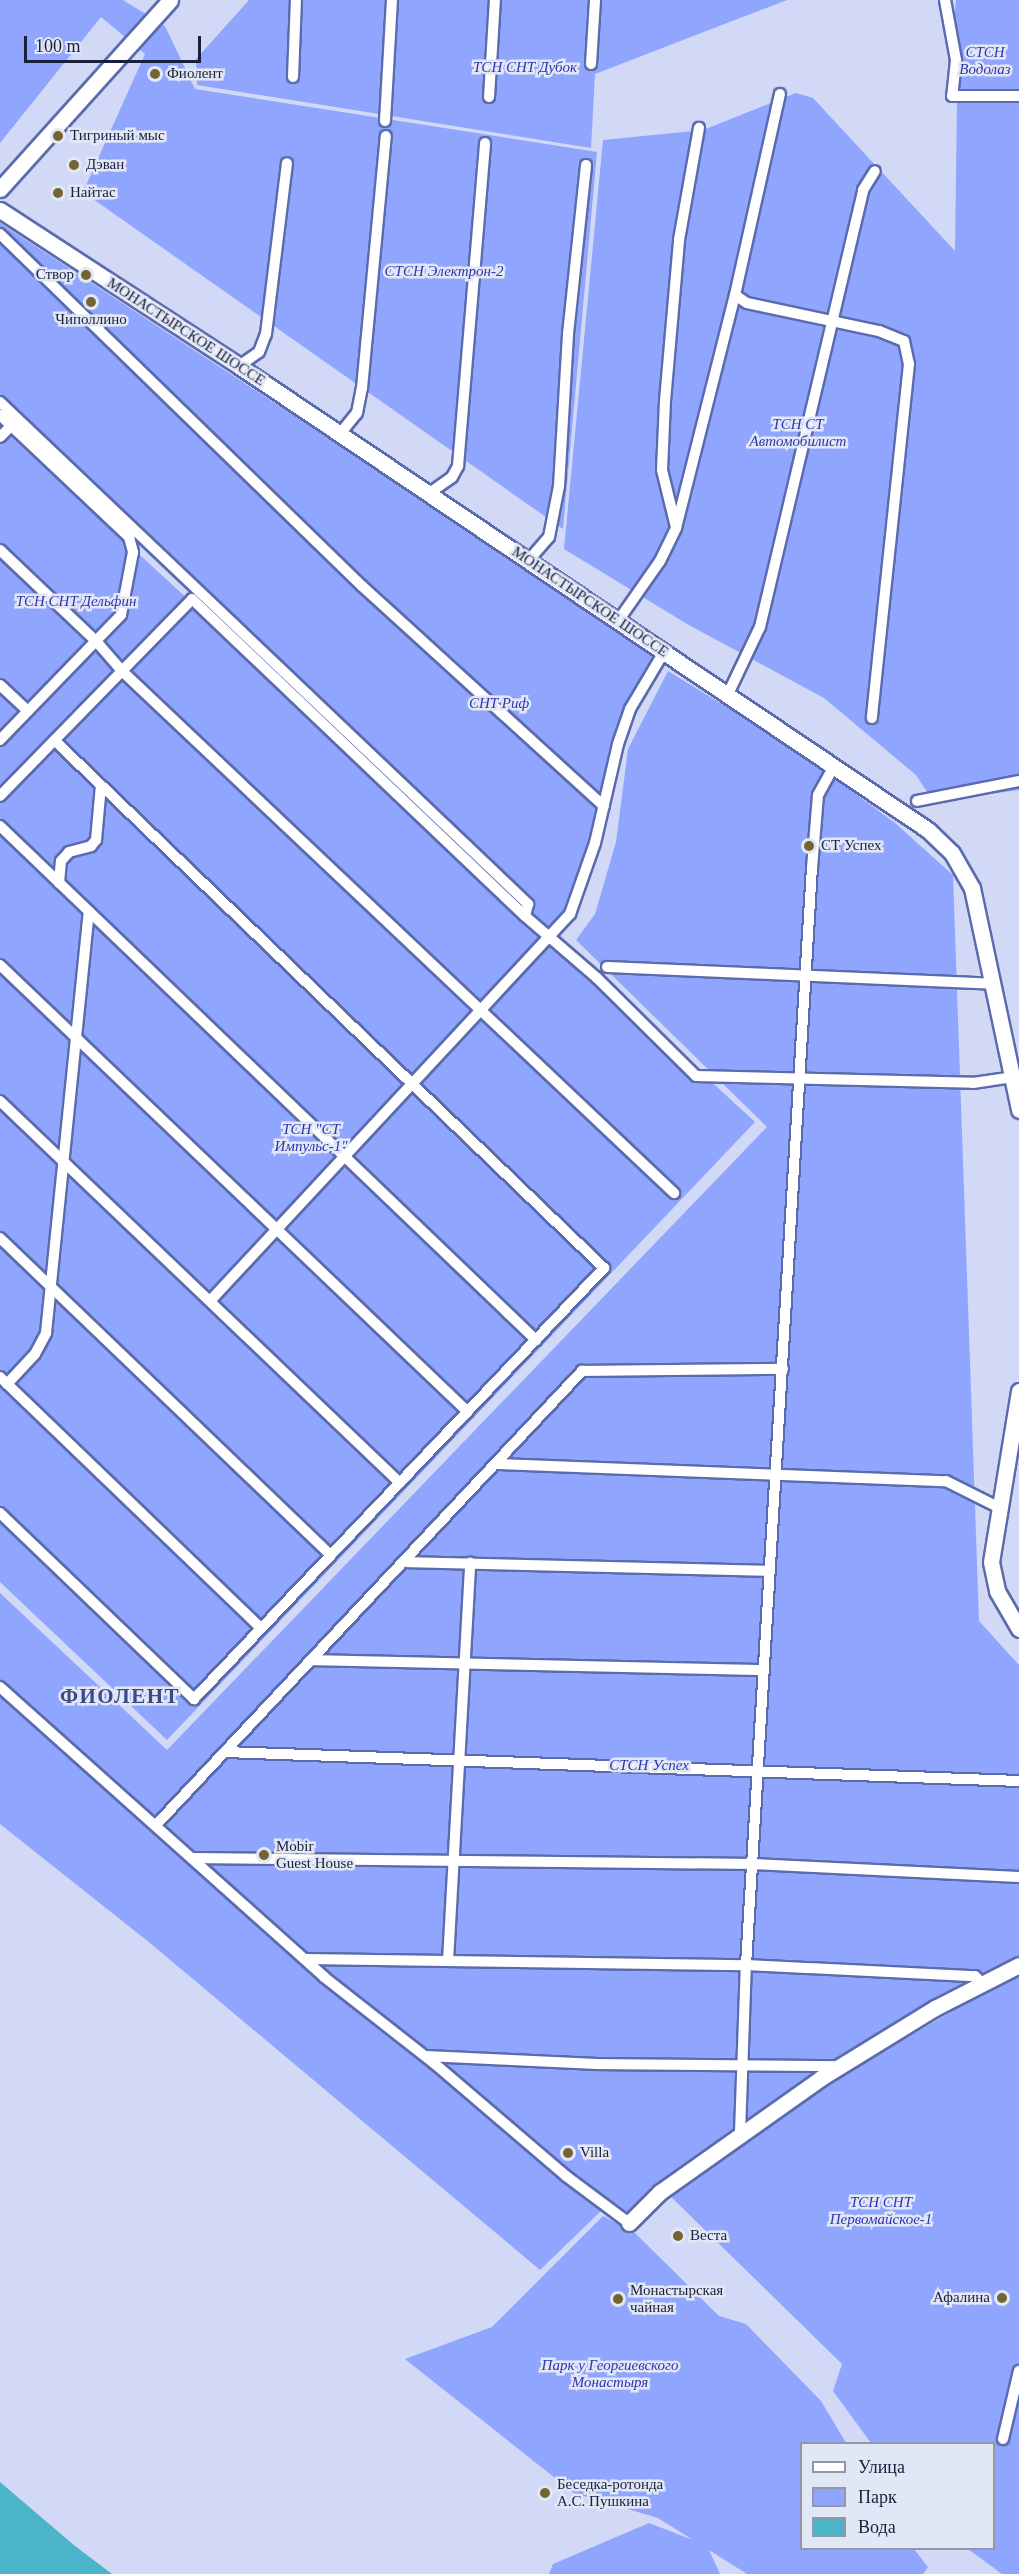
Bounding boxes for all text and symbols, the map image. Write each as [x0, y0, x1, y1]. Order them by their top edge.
scale bar [27, 24, 204, 62]
text: 100 m [35, 36, 81, 56]
park label: СТСН Водолаз [959, 43, 1011, 78]
park label: ТСН СНТ Дубок [473, 59, 577, 77]
place label: Фиолент [167, 65, 223, 83]
marker: Фиолент [148, 67, 162, 81]
place label: Тигриный мыс [70, 127, 165, 145]
marker: Тигриный мыс [51, 129, 65, 143]
place label: Дэван [86, 156, 124, 174]
marker: Дэван [67, 158, 81, 172]
place label: Найтас [70, 184, 116, 202]
marker: Найтас [51, 186, 65, 200]
park label: СТСН Электрон-2 [385, 263, 503, 281]
place label: Створ [36, 266, 74, 284]
marker: Створ [79, 268, 93, 282]
street label: МОНАСТЫРСКОЕ ШОССЕ [104, 274, 268, 390]
marker: Чиполлино [84, 295, 98, 309]
place label: Чиполлино [55, 311, 127, 329]
park label: ТСН СТ Автомобилист [750, 415, 846, 450]
street label: МОНАСТЫРСКОЕ ШОССЕ [508, 543, 672, 661]
park label: ТСН СНТ Дельфин [16, 593, 136, 611]
park label: СНТ Риф [469, 695, 529, 713]
place label: СТ Успех [821, 837, 881, 855]
marker: СТ Успех [802, 839, 816, 853]
park label: ТСН "СТ Импульс-1" [275, 1120, 347, 1155]
district label: ФИОЛЕНТ [60, 1683, 180, 1709]
park label: СТСН Успех [609, 1757, 689, 1775]
place label: Mobir Guest House [276, 1837, 353, 1872]
marker: Mobir Guest House [257, 1848, 271, 1862]
place label: Villa [580, 2144, 609, 2162]
marker: Villa [561, 2146, 575, 2160]
park label: ТСН СНТ Первомайское-1 [830, 2193, 932, 2228]
place label: Веста [690, 2227, 727, 2245]
marker: Веста [671, 2229, 685, 2243]
place label: Монастырская чайная [630, 2281, 723, 2316]
place label: Афалина [933, 2289, 990, 2307]
marker: Афалина [995, 2291, 1009, 2305]
marker: Монастырская чайная [611, 2292, 625, 2306]
park label: Парк у Георгиевского Монастыря [542, 2356, 678, 2391]
legend [800, 2442, 995, 2550]
text: Улица [858, 2457, 905, 2477]
place label: Беседка-ротонда А.С. Пушкина [557, 2475, 663, 2510]
marker: Беседка-ротонда А.С. Пушкина [538, 2486, 552, 2500]
text: Парк [858, 2487, 897, 2507]
text: Вода [858, 2517, 896, 2537]

